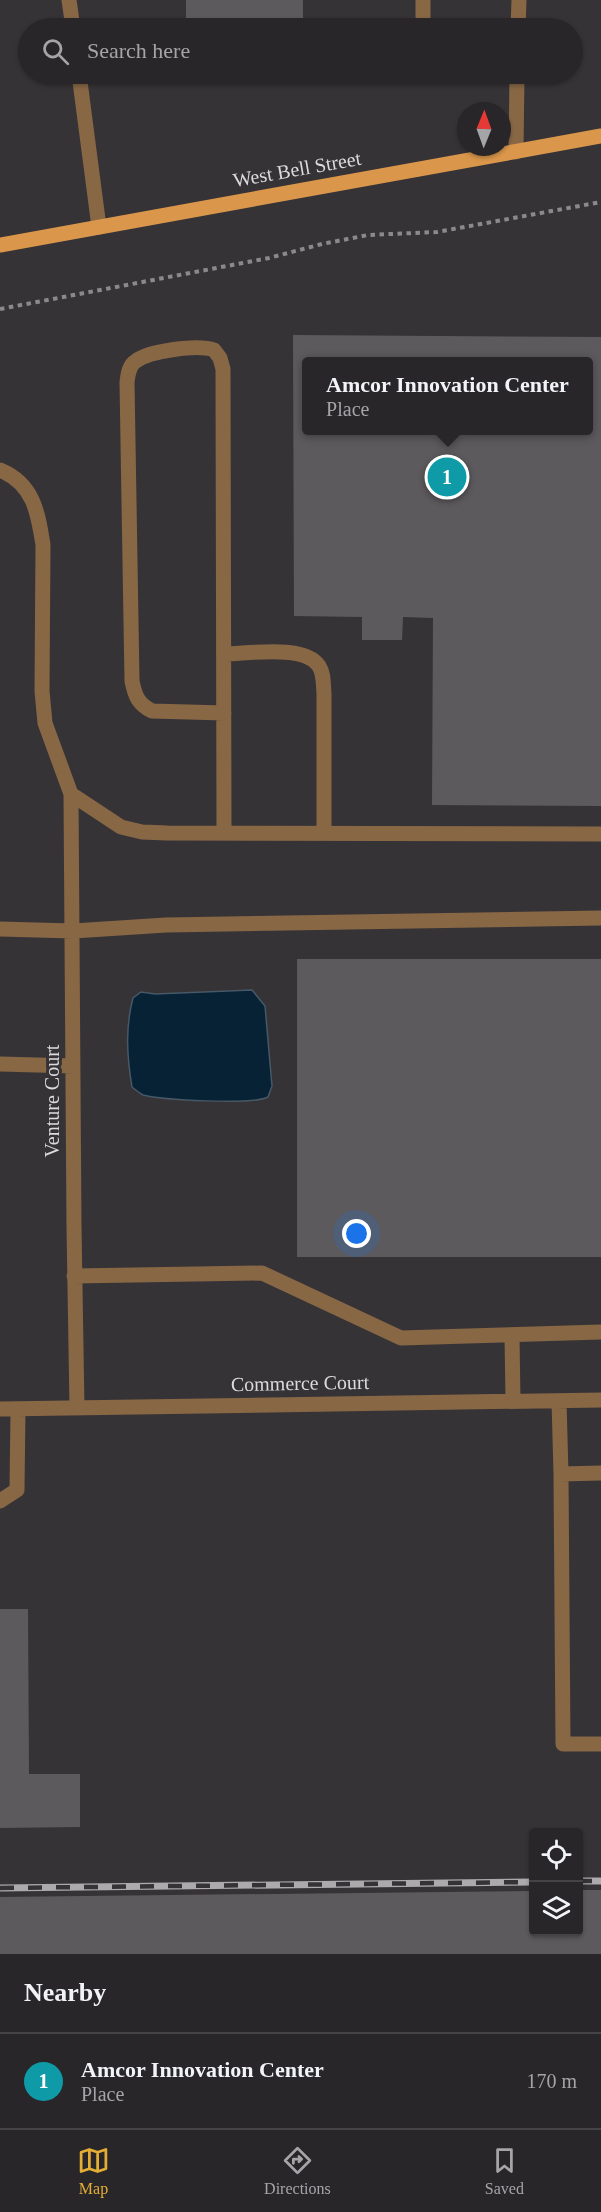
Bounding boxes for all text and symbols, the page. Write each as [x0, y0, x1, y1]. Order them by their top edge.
search box [18, 18, 583, 84]
icon: search [39, 35, 72, 68]
text: Search here [87, 38, 190, 63]
north arrow [457, 102, 511, 156]
street label: West Bell Street [231, 147, 363, 191]
popup [302, 357, 593, 435]
text: Amcor Innovation Center [326, 372, 569, 397]
text: Place [326, 398, 369, 420]
pin: 1 [428, 454, 466, 500]
street label: Venture Court [41, 1044, 63, 1157]
your location [342, 1219, 371, 1248]
street label: Commerce Court [231, 1371, 370, 1395]
map controls [529, 1828, 583, 1936]
button: locate [529, 1828, 583, 1882]
button: layers [529, 1882, 583, 1936]
text: Nearby [24, 1978, 106, 2007]
text: Amcor Innovation Center [81, 2057, 324, 2082]
text: 1 [39, 2070, 49, 2092]
text: 170 m [526, 2070, 577, 2092]
text: Place [81, 2083, 124, 2105]
tab: Map [77, 2144, 110, 2198]
tab: Directions [264, 2144, 331, 2198]
tab: Saved [485, 2144, 524, 2198]

